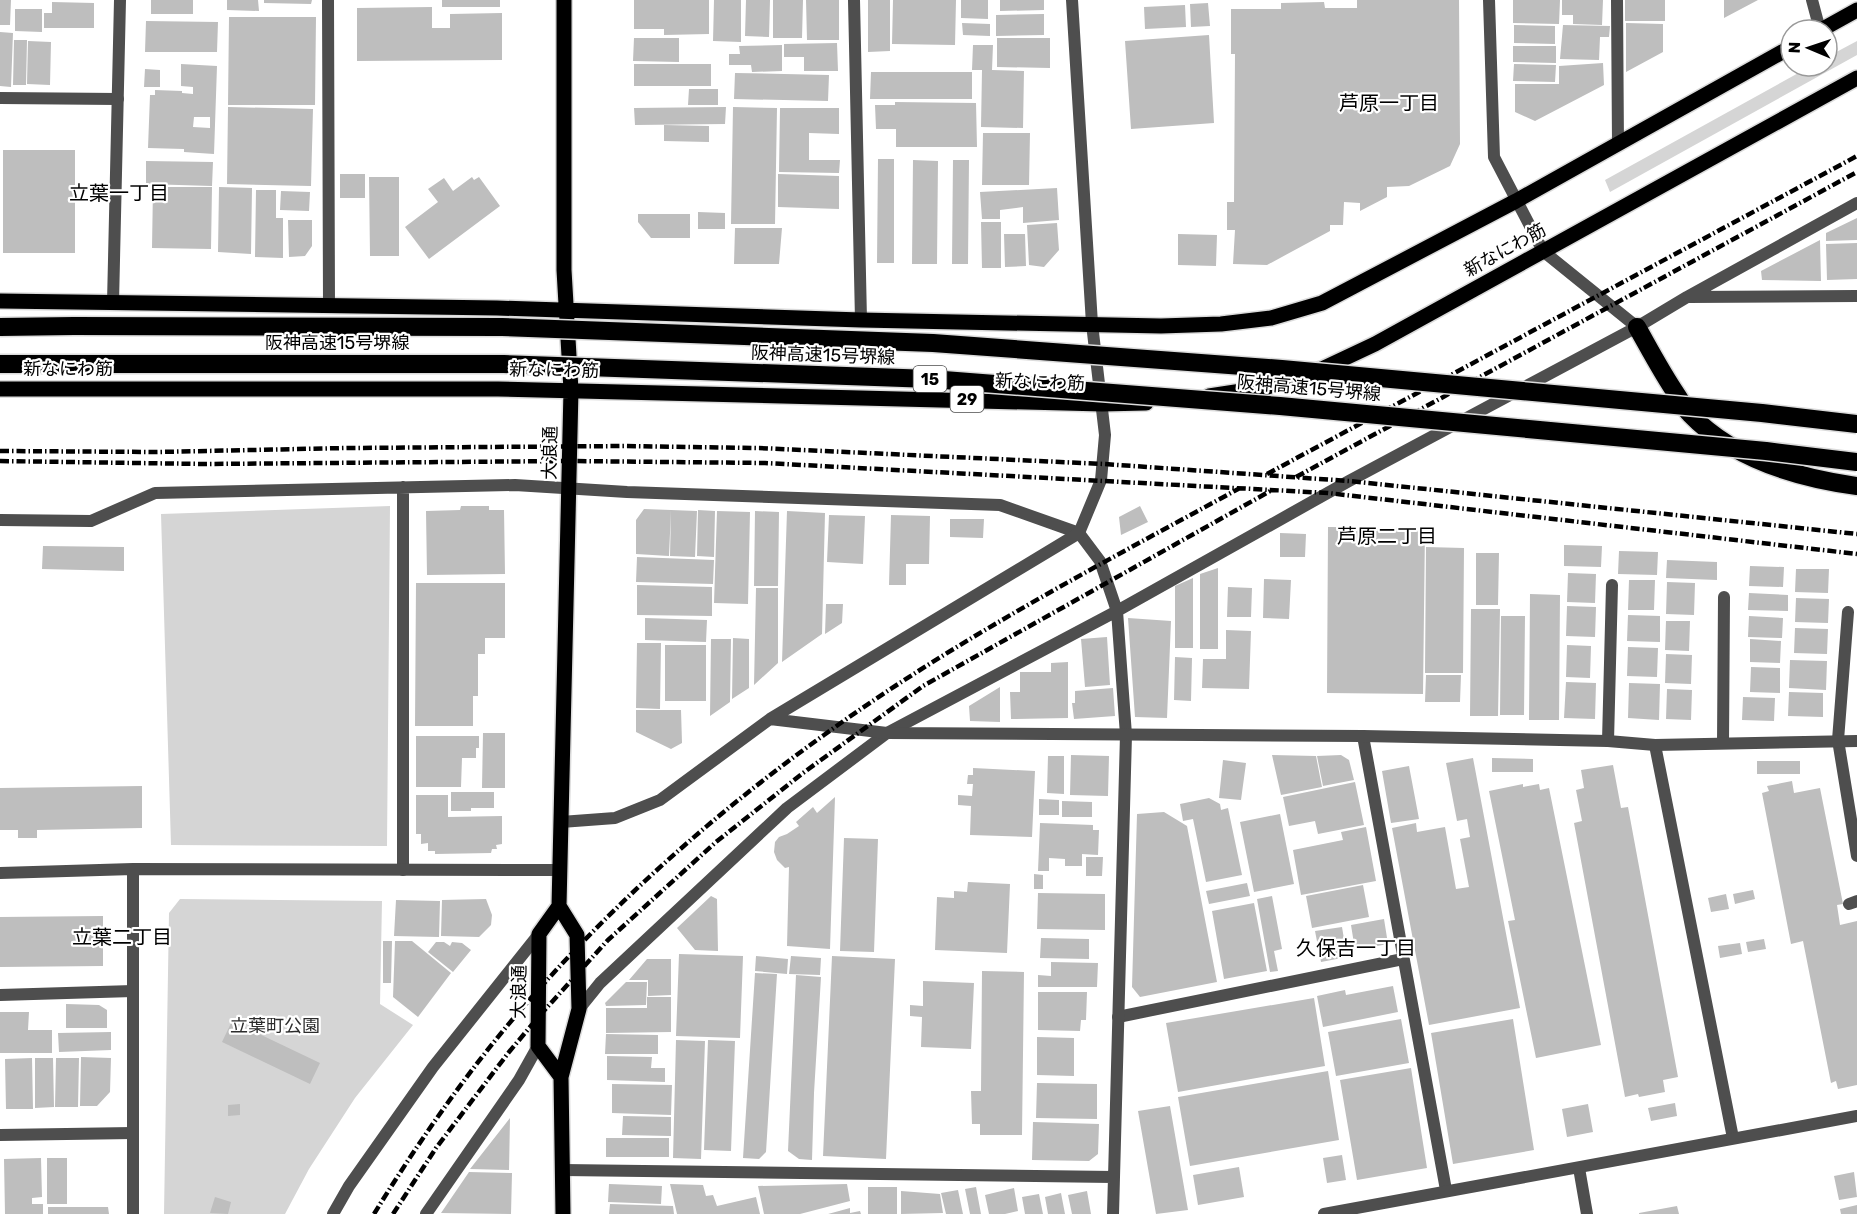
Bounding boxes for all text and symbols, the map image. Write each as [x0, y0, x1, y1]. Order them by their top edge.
north arrow [1779, 18, 1839, 78]
text: N [1785, 41, 1804, 54]
district label: 芦原一丁目 [1339, 91, 1439, 115]
district label: 立葉一丁目 [69, 181, 169, 205]
street label: 新なにわ筋 [1460, 219, 1550, 281]
street label: 阪神高速15号堺線 [265, 332, 409, 354]
street label: 阪神高速15号堺線 [750, 341, 896, 369]
street label: 新なにわ筋 [23, 358, 113, 380]
street label: 新なにわ筋 [509, 358, 599, 382]
road number: 15 [914, 366, 946, 392]
street label: 新なにわ筋 [995, 369, 1085, 395]
street label: 阪神高速15号堺線 [1236, 371, 1382, 405]
road number: 29 [950, 386, 984, 412]
street label: 大浪通 [539, 426, 561, 480]
district label: 芦原二丁目 [1337, 524, 1437, 548]
district label: 立葉二丁目 [72, 925, 172, 949]
district label: 久保吉一丁目 [1296, 936, 1416, 960]
street label: 大浪通 [508, 965, 530, 1019]
park label: 立葉町公園 [230, 1015, 320, 1037]

